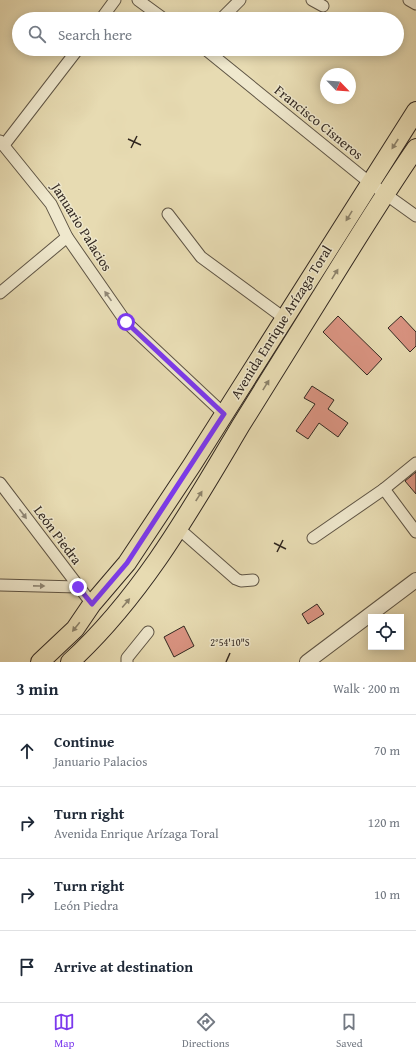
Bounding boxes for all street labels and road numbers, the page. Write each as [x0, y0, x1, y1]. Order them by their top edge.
street label: Francisco Cisneros [270, 80, 368, 164]
street label: Januario Palacios [46, 177, 117, 275]
street label: Avenida Enrique Arízaga Toral [226, 241, 337, 403]
street label: León Piedra [29, 501, 87, 569]

